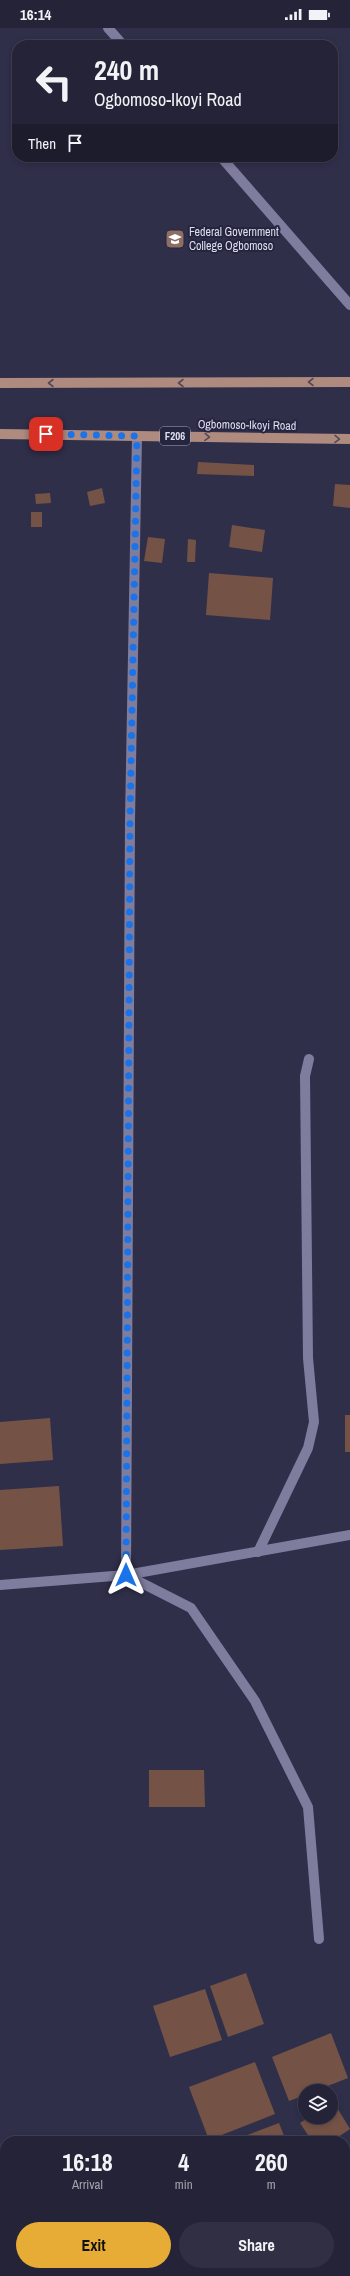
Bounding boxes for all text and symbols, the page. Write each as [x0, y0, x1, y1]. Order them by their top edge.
text: 16:14 [20, 4, 51, 25]
text: 240 m [94, 51, 159, 89]
icon: left [28, 56, 80, 108]
text: Ogbomoso-Ikoyi Road [94, 87, 242, 112]
icon: arrive [64, 132, 86, 154]
text: Then [28, 133, 56, 154]
place label: Federal Government College Ogbomoso [189, 224, 279, 254]
school or university icon: Federal Government College Ogbomoso [164, 228, 186, 250]
one-way arrow [308, 378, 314, 386]
one-way arrow [48, 379, 54, 387]
one-way arrow [178, 379, 184, 387]
street label: Ogbomoso-Ikoyi Road [198, 416, 296, 434]
pin [29, 417, 63, 451]
icon: arrive [35, 423, 57, 445]
road number: F206 [160, 427, 190, 445]
one-way arrow [204, 433, 210, 441]
one-way arrow [334, 435, 340, 443]
position arrow [105, 1554, 147, 1596]
map controls [298, 2084, 338, 2124]
button: layers [298, 2084, 338, 2124]
text: 16:18 [62, 2146, 113, 2178]
text: 4 [178, 2146, 189, 2178]
text: 260 [255, 2146, 288, 2178]
text: Arrival [72, 2176, 103, 2193]
text: min [175, 2176, 193, 2193]
text: m [267, 2176, 276, 2193]
button: Exit [16, 2222, 171, 2268]
button: Share [179, 2222, 334, 2268]

